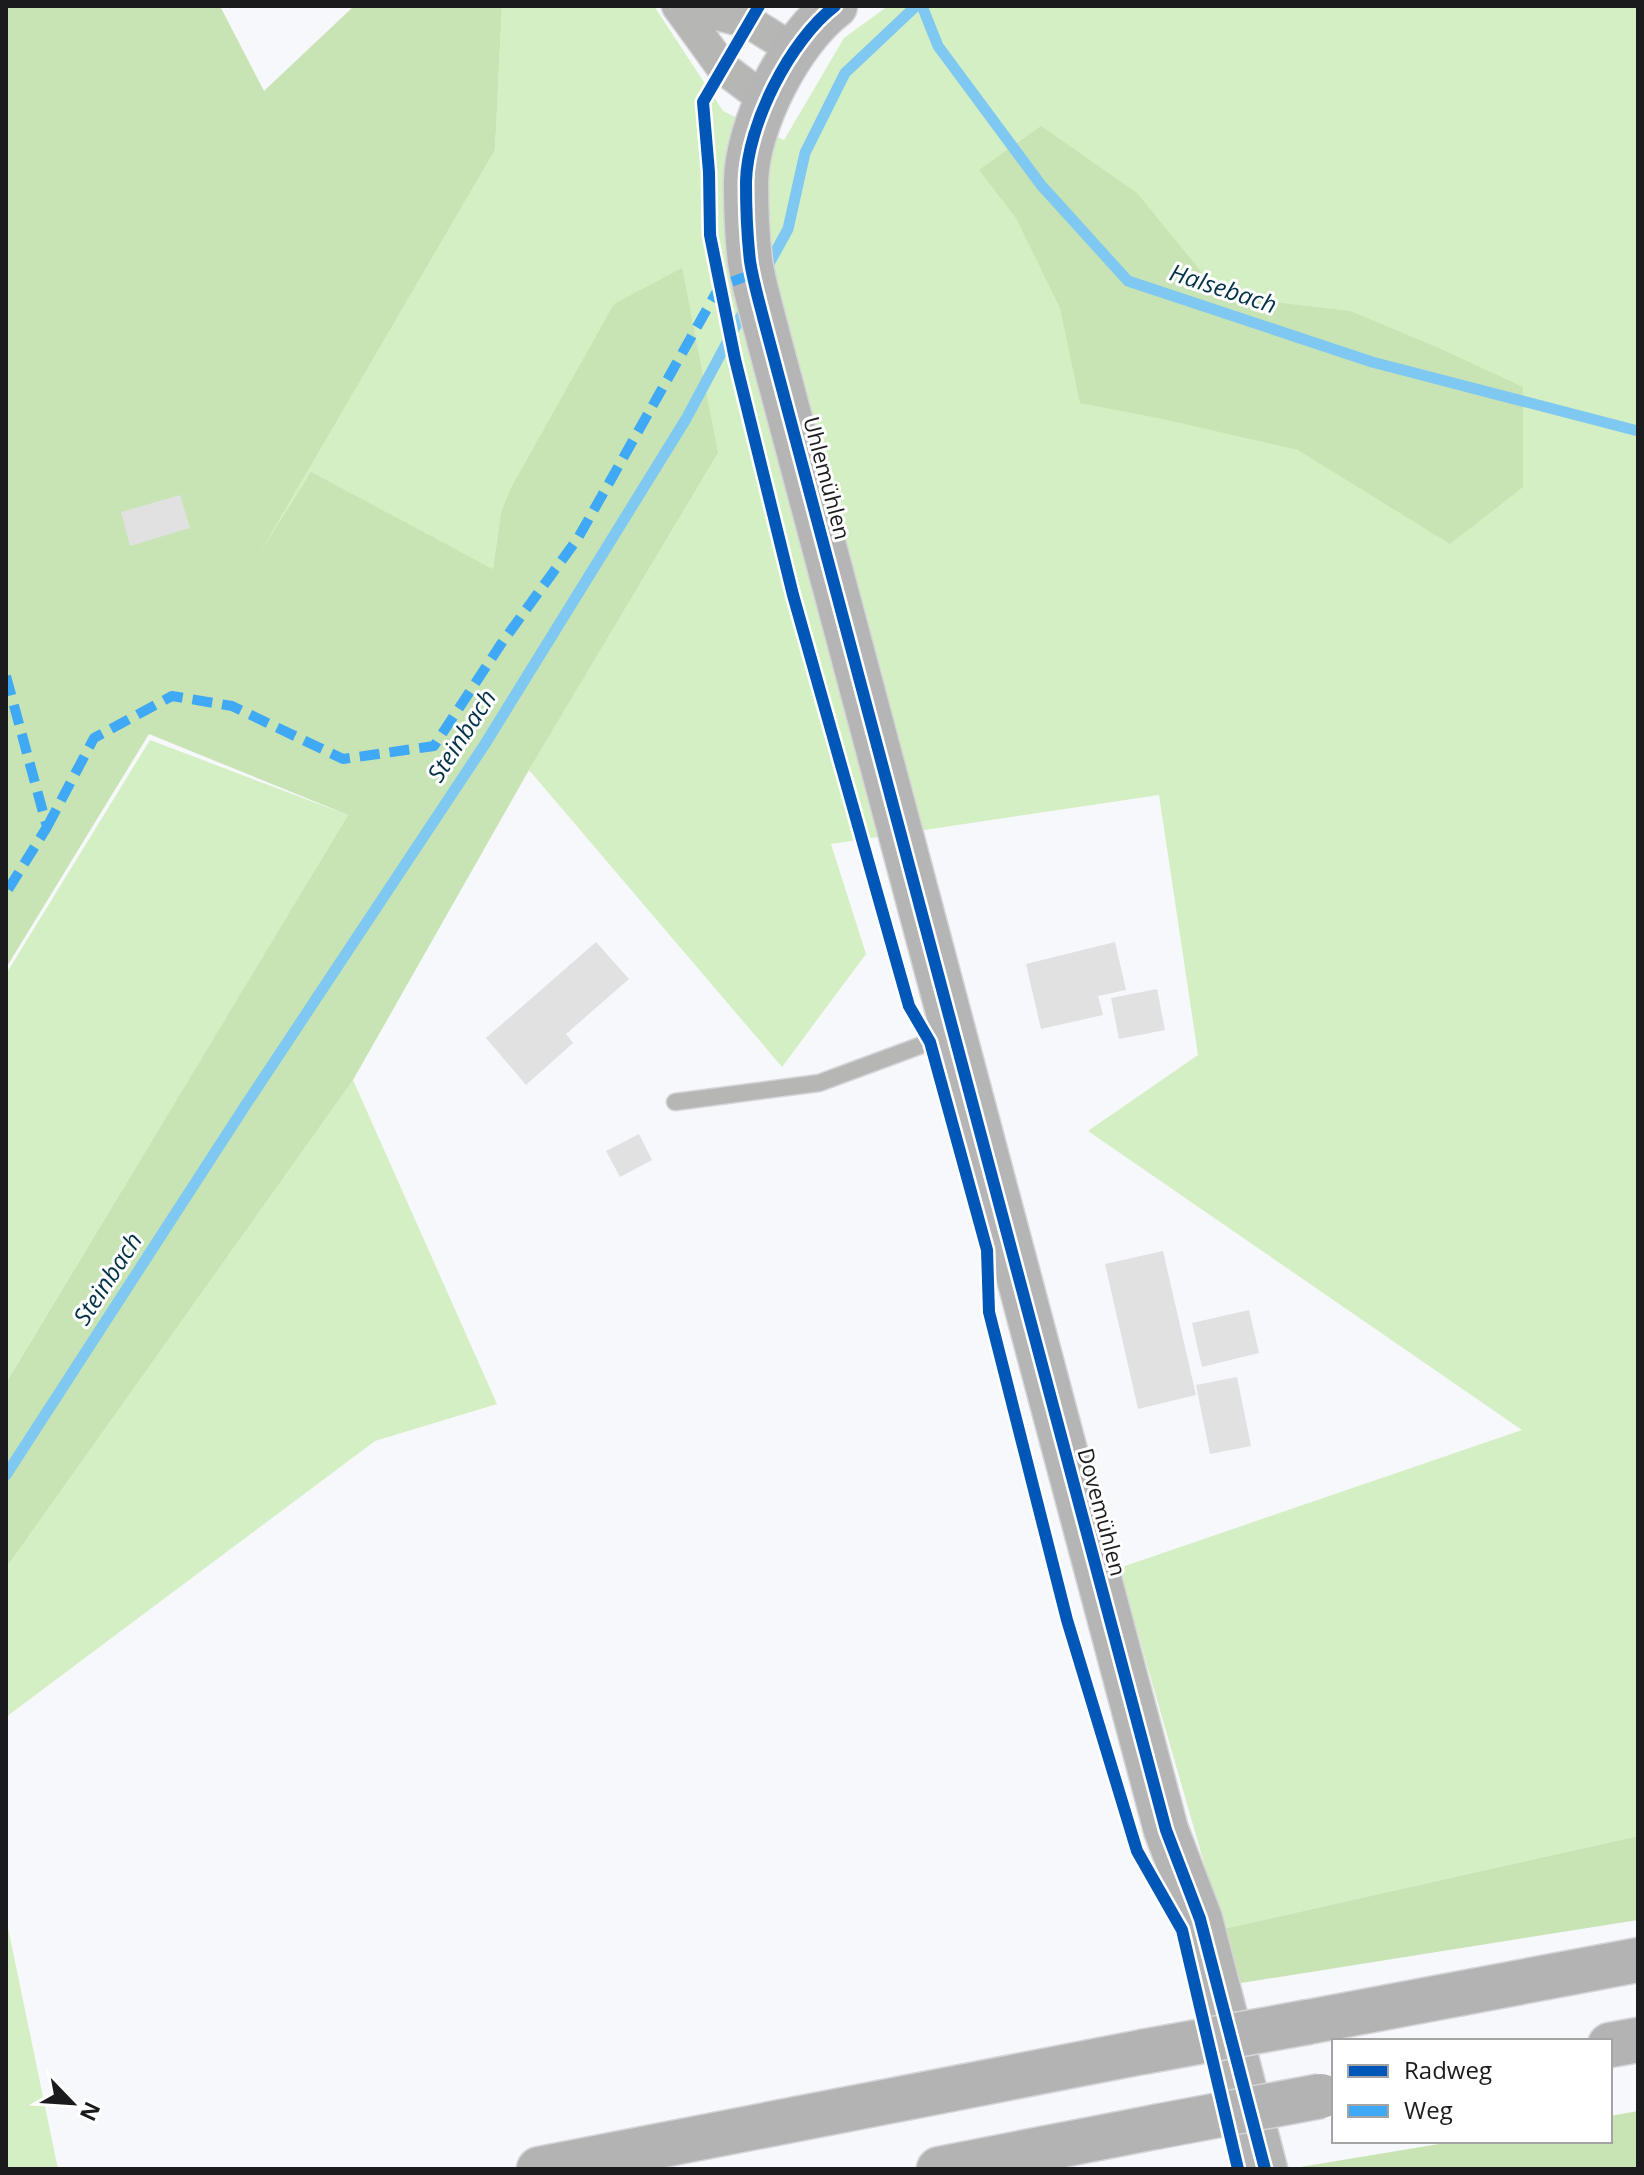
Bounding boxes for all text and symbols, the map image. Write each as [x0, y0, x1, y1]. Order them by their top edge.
water label: Halsebach [1166, 255, 1281, 320]
street label: Uhlemühlen [797, 413, 859, 543]
water label: Steinbach [419, 683, 503, 788]
water label: Steinbach [65, 1226, 149, 1331]
street label: Dovemühlen [1071, 1444, 1134, 1579]
legend [1332, 2039, 1612, 2143]
text: Radweg [1404, 2053, 1492, 2086]
north arrow [32, 2063, 112, 2143]
text: Weg [1404, 2093, 1453, 2126]
text: N [74, 2097, 108, 2126]

